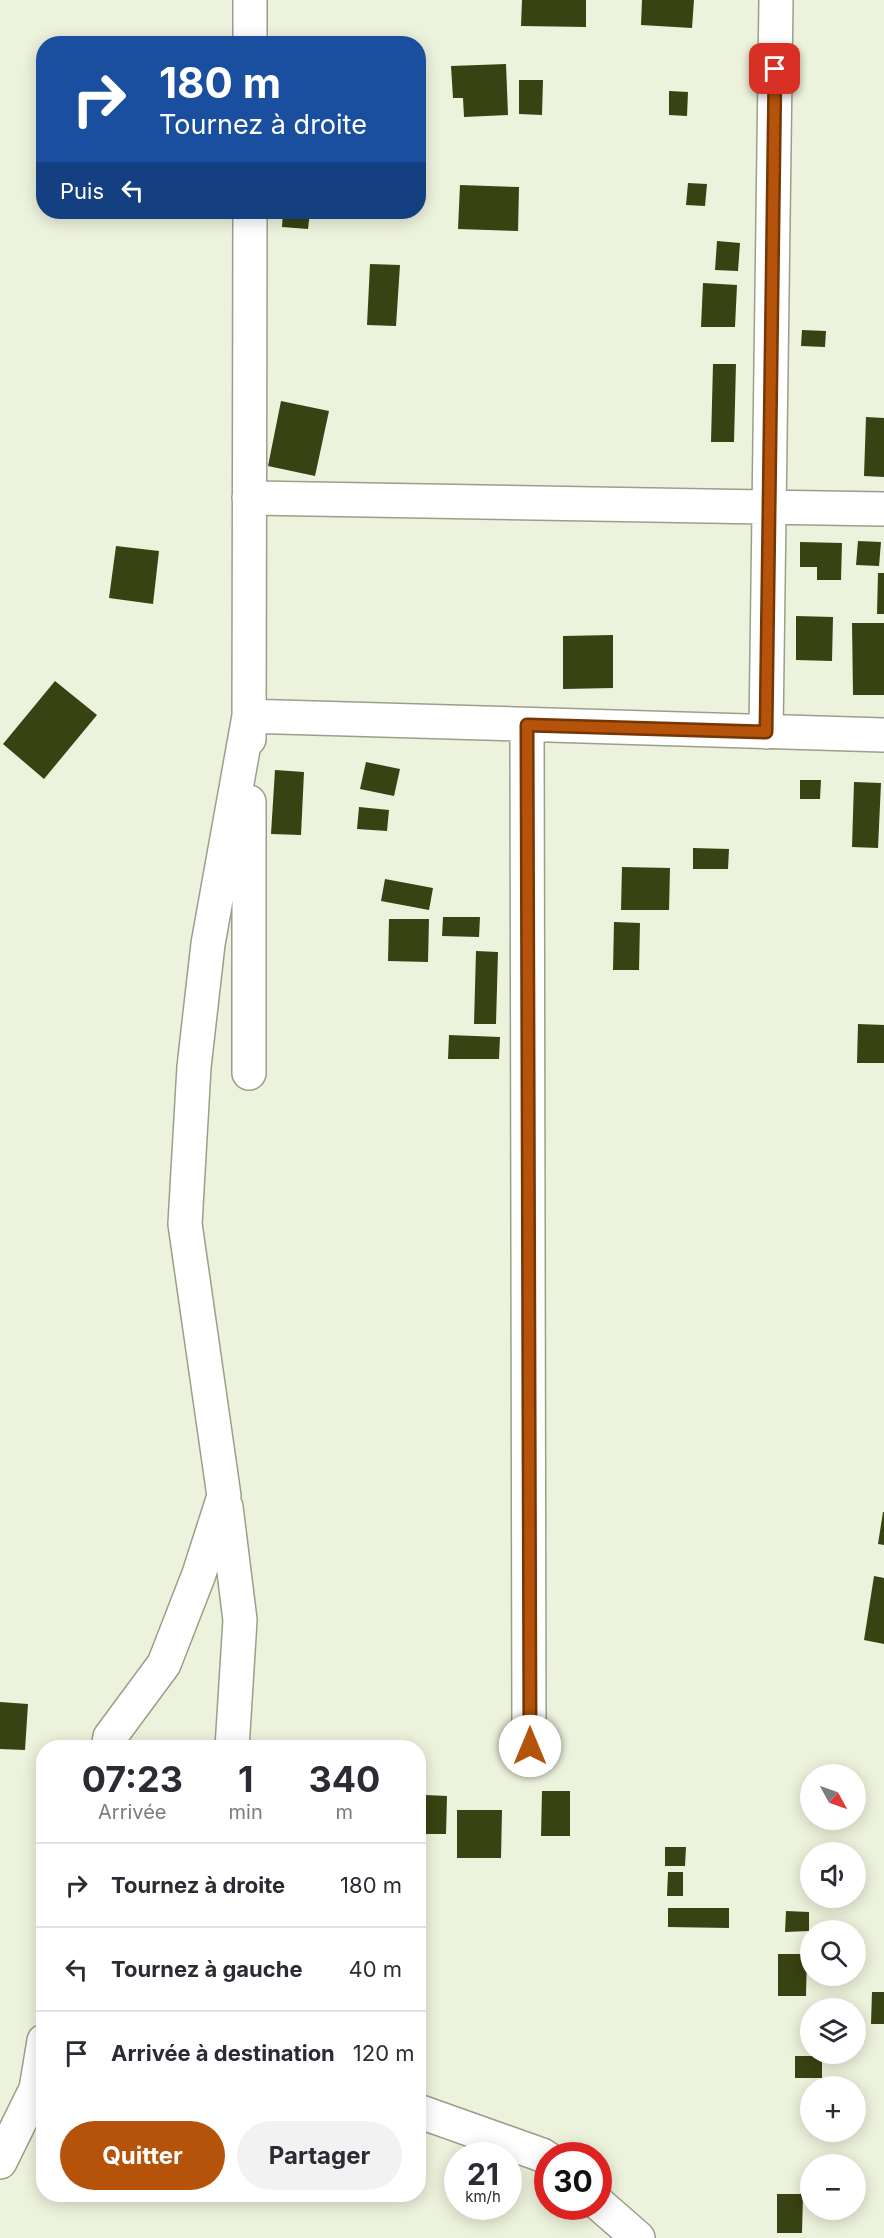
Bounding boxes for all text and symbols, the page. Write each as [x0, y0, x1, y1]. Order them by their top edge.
pin [749, 43, 800, 94]
icon: arrive [758, 52, 791, 85]
text: 180 m [159, 57, 281, 108]
icon: right [60, 60, 138, 138]
text: Tournez à droite [159, 108, 367, 141]
icon: left [116, 174, 149, 207]
text: Puis [60, 178, 104, 204]
position arrow [498, 1714, 562, 1778]
text: 07:23 [82, 1757, 183, 1801]
text: 1 [238, 1757, 253, 1801]
text: 340 [308, 1757, 380, 1801]
north arrow [800, 1764, 866, 1830]
map controls [800, 1764, 866, 2220]
text: Arrivée [98, 1800, 167, 1824]
text: min [229, 1800, 263, 1824]
text: m [336, 1800, 353, 1824]
button: sound [800, 1842, 866, 1908]
icon: right [60, 1869, 93, 1902]
text: Tournez à droite [111, 1872, 285, 1898]
text: 180 m [340, 1872, 402, 1898]
button: search [800, 1920, 866, 1986]
icon: left [60, 1953, 93, 1986]
text: Tournez à gauche [111, 1956, 303, 1982]
text: 40 m [348, 1956, 402, 1982]
button: layers [800, 1998, 866, 2064]
icon: arrive [60, 2037, 93, 2070]
text: Arrivée à destination [111, 2040, 335, 2066]
text: 120 m [353, 2040, 415, 2066]
button: + [800, 2076, 866, 2142]
button: Quitter [60, 2121, 225, 2190]
button: Partager [237, 2121, 402, 2190]
speed limit sign: 30 [534, 2142, 612, 2220]
button: − [800, 2154, 866, 2220]
text: 21 [467, 2156, 499, 2192]
text: km/h [465, 2187, 501, 2206]

